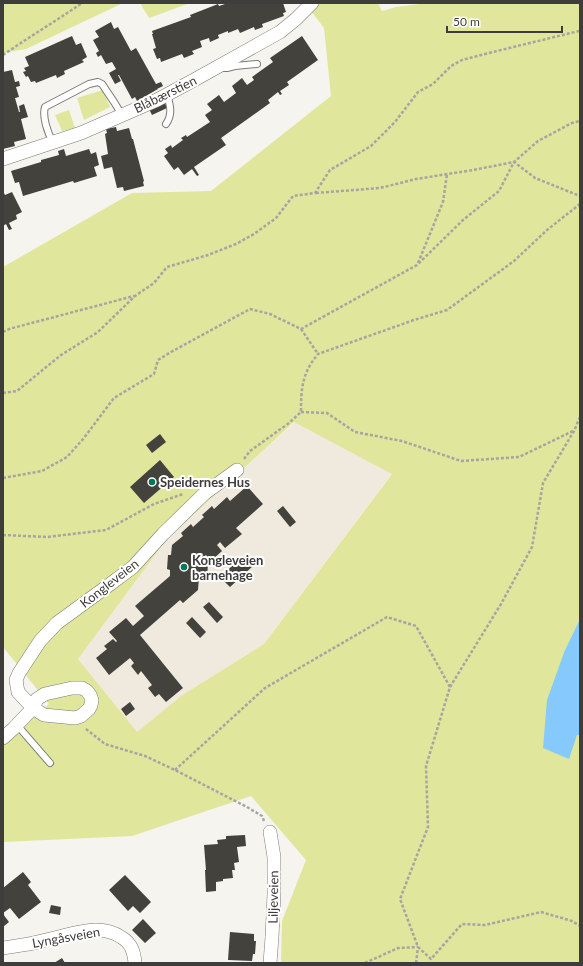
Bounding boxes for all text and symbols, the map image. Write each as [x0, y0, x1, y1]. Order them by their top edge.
scale bar [447, 8, 562, 34]
text: 50 m [453, 14, 480, 29]
street label: Blåbærstien [131, 72, 199, 116]
place label: Speidernes Hus [160, 474, 250, 490]
marker: Speidernes Hus [147, 477, 157, 487]
place label: Kongleveien barnehage [192, 552, 263, 583]
street label: Kongleveien [77, 555, 141, 611]
marker: Kongleveien barnehage [179, 562, 189, 572]
street label: Liljeveien [265, 870, 281, 924]
street label: Lyngåsveien [31, 923, 101, 951]

